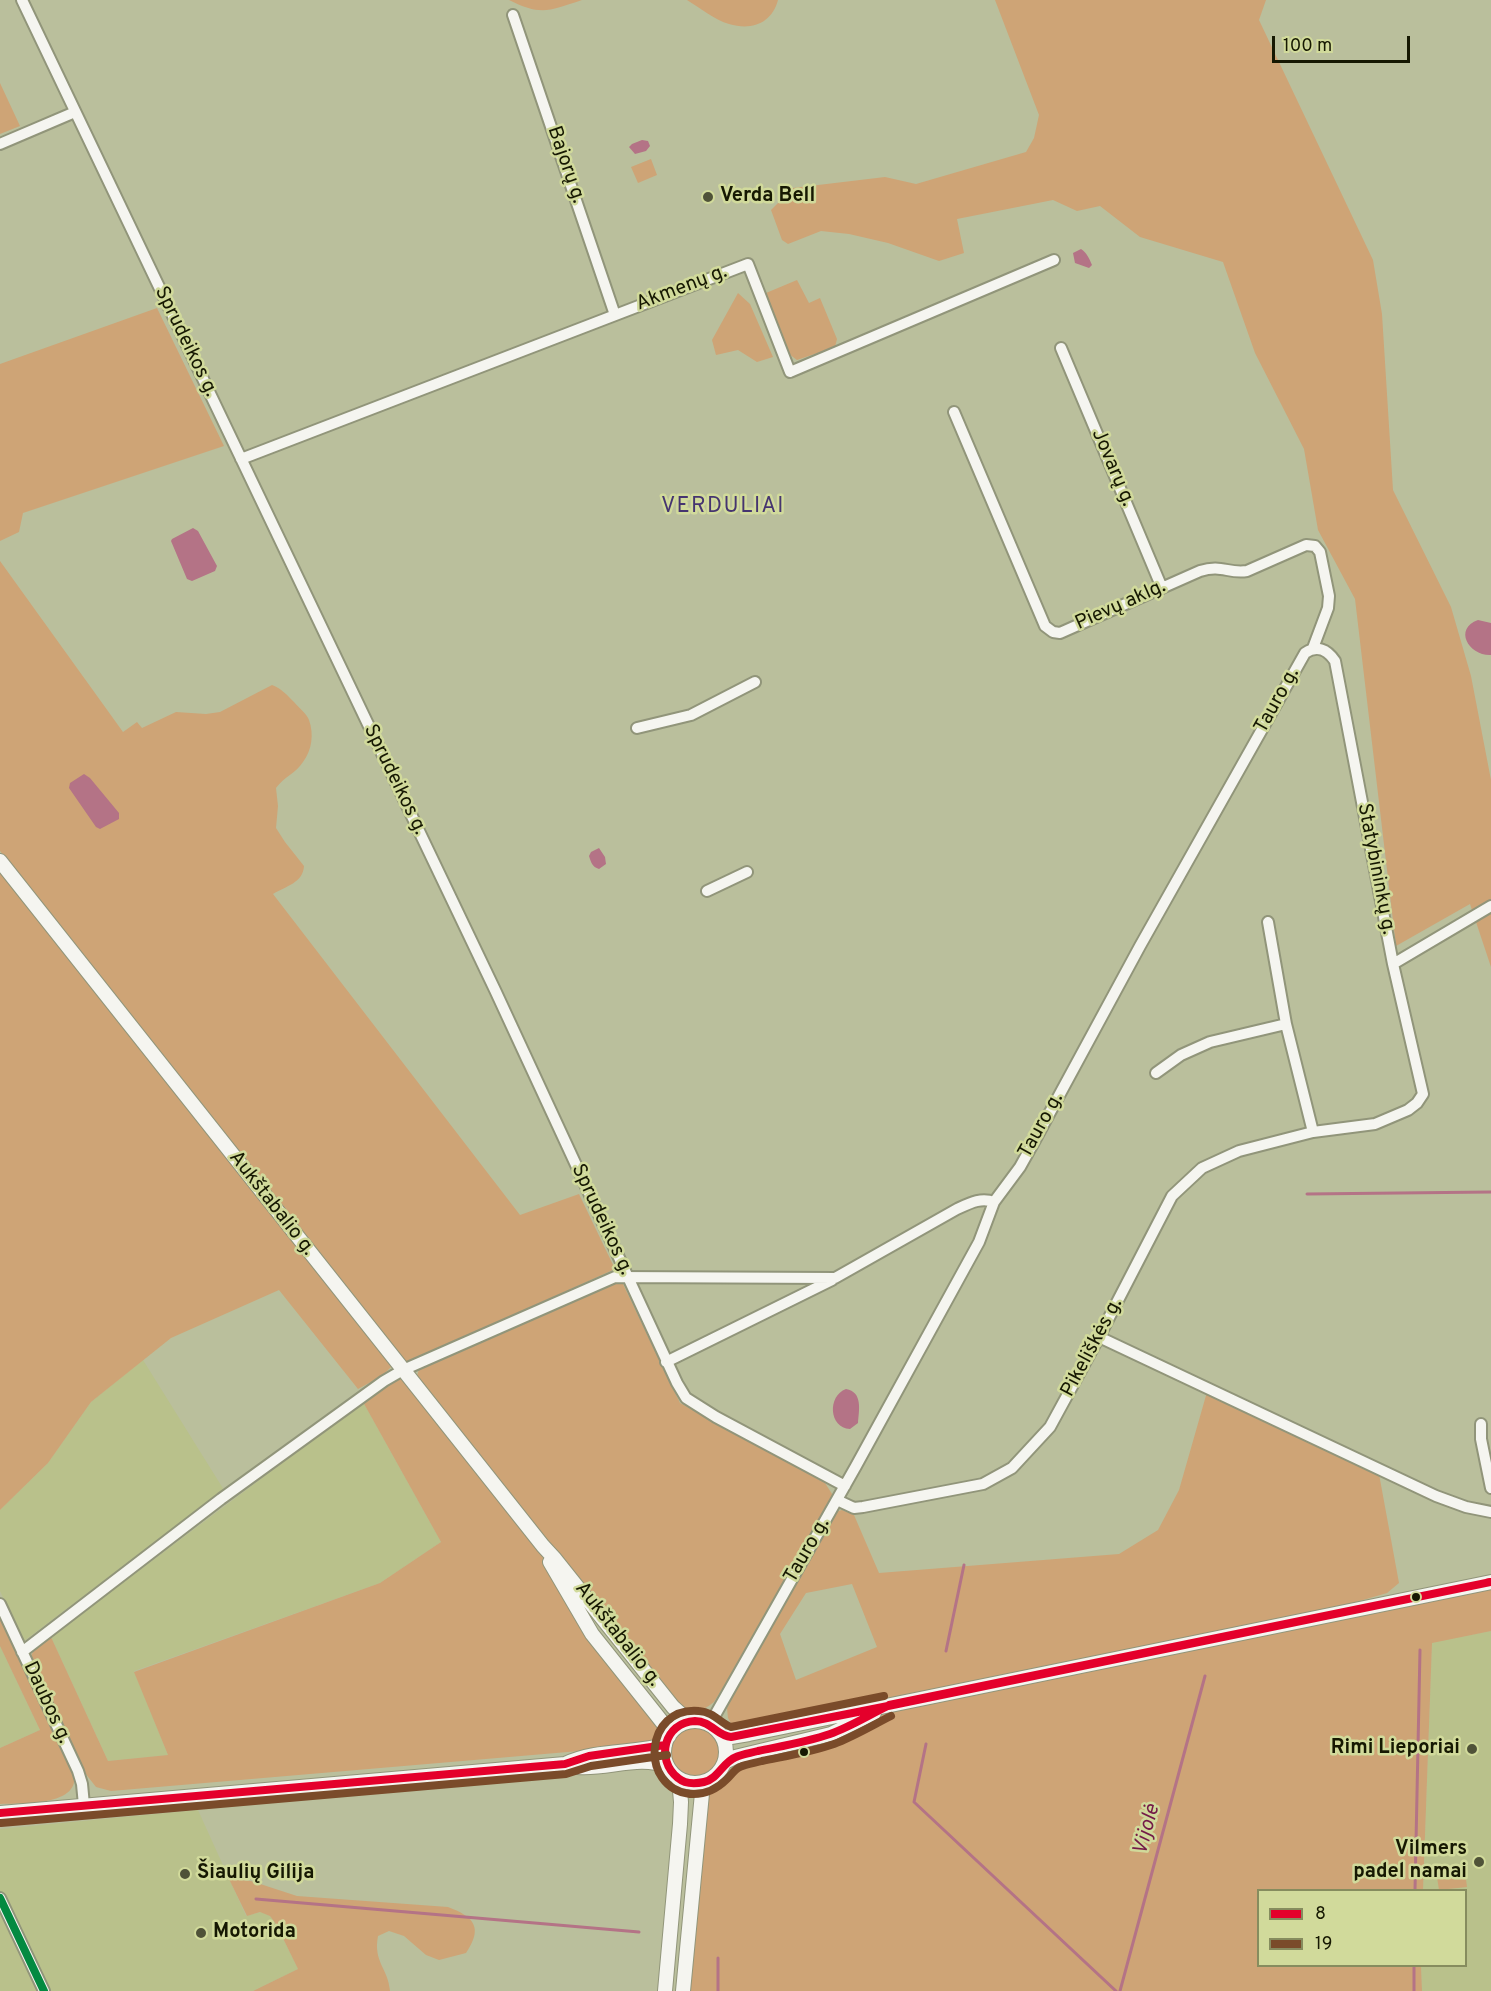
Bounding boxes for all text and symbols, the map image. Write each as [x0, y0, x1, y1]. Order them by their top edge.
scale bar [1275, 24, 1413, 62]
text: 100 m [1283, 35, 1332, 58]
street label: Bajorų g. [541, 123, 589, 207]
place label: Verda Bell [720, 185, 815, 209]
marker: Verda Bell [701, 190, 715, 204]
street label: Akmenų g. [633, 261, 731, 317]
street label: Sprudeikos g. [148, 283, 222, 401]
street label: Jovarų g. [1085, 426, 1139, 510]
district label: VERDULIAI [661, 495, 785, 521]
street label: Pievų aklg. [1072, 575, 1170, 637]
street label: Tauro g. [1250, 664, 1306, 738]
street label: Sprudeikos g. [357, 721, 431, 839]
street label: Statybininkų g. [1351, 801, 1399, 937]
street label: Tauro g. [1014, 1089, 1070, 1163]
street label: Aukštabalio g. [223, 1147, 319, 1261]
street label: Sprudeikos g. [565, 1161, 637, 1279]
street label: Pikeliškės g. [1057, 1295, 1129, 1401]
street label: Tauro g. [780, 1514, 836, 1588]
street label: Aukštabalio g. [569, 1578, 665, 1692]
unlabelled marker [1410, 1591, 1422, 1603]
street label: Daubos g. [17, 1658, 75, 1748]
place label: Rimi Lieporiai [1331, 1737, 1460, 1761]
marker: Rimi Lieporiai [1465, 1742, 1479, 1756]
unlabelled marker [798, 1746, 810, 1758]
water label: Vijolė [1129, 1802, 1167, 1858]
place label: Vilmers padel namai [1353, 1838, 1467, 1885]
marker: Vilmers padel namai [1472, 1855, 1486, 1869]
place label: Šiaulių Gilija [197, 1862, 314, 1886]
marker: Šiaulių Gilija [178, 1867, 192, 1881]
legend [1257, 1889, 1467, 1967]
text: 8 [1315, 1903, 1326, 1926]
place label: Motorida [213, 1921, 296, 1945]
marker: Motorida [194, 1926, 208, 1940]
text: 19 [1315, 1933, 1332, 1956]

